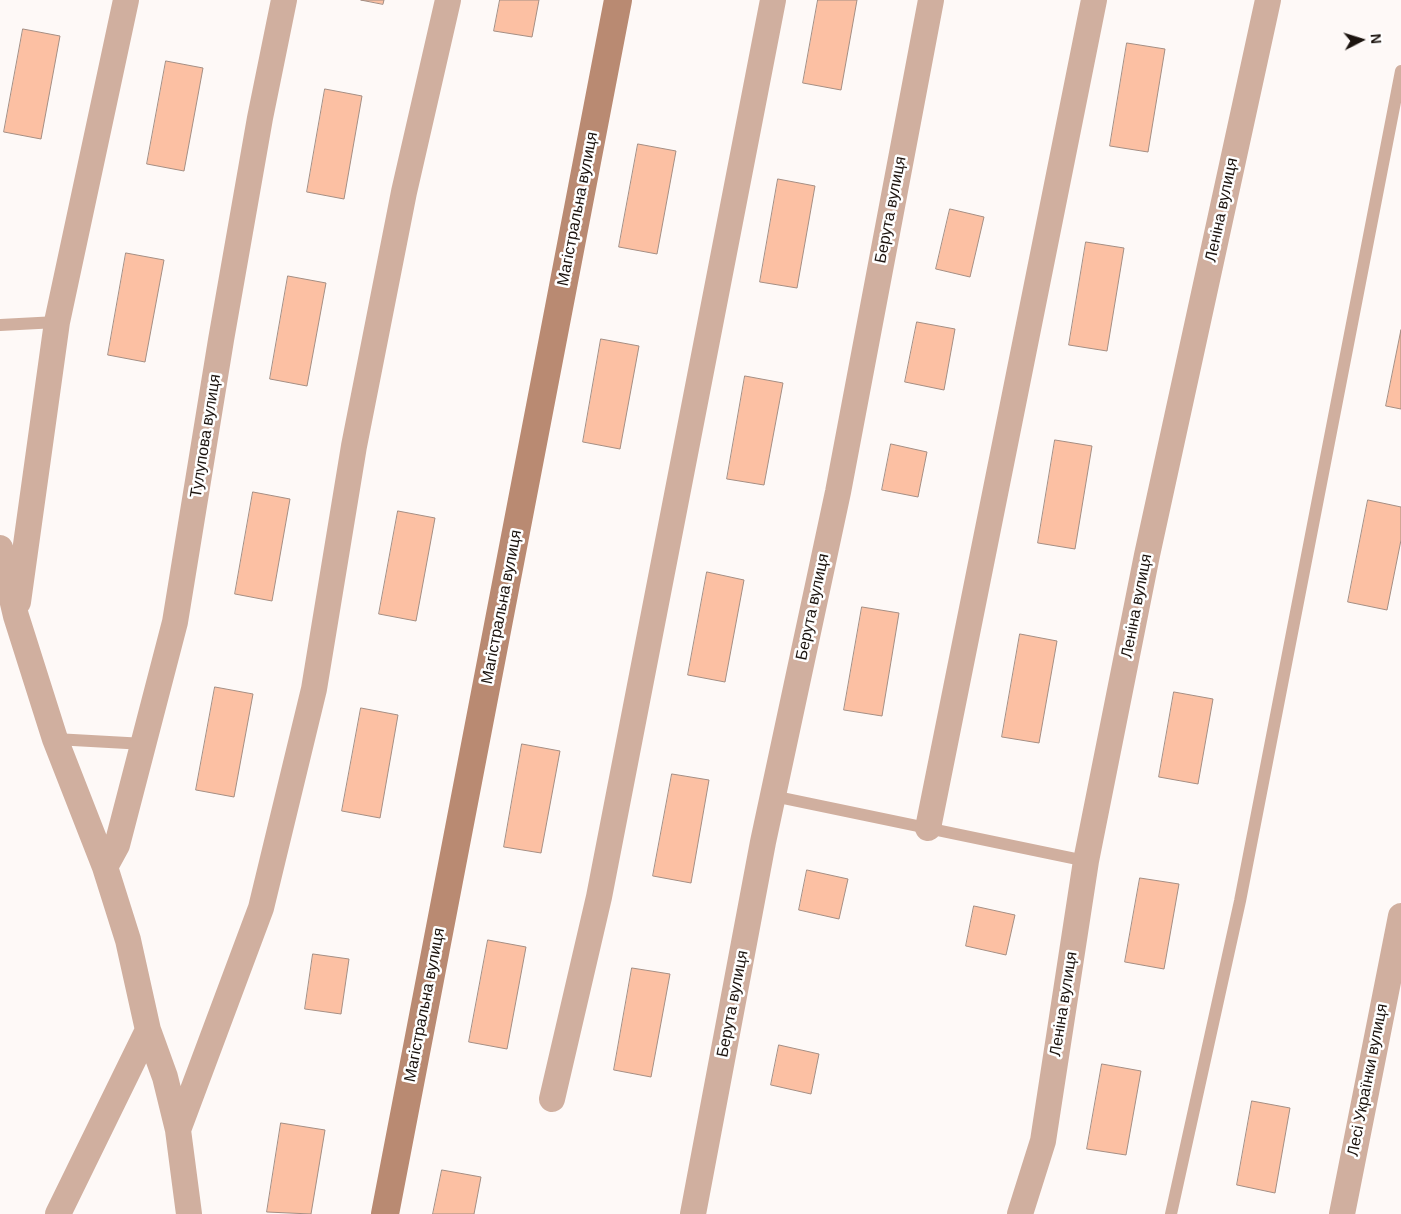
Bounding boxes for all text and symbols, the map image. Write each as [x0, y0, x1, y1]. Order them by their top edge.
north arrow [1336, 15, 1386, 65]
text: N [1368, 33, 1384, 44]
street label: Магістральна вулиця [554, 130, 602, 288]
street label: Берута вулиця [871, 155, 911, 265]
street label: Леніна вулиця [1202, 156, 1242, 264]
street label: Тулупова вулиця [187, 373, 225, 499]
street label: Магістральна вулиця [478, 528, 526, 686]
street label: Берута вулиця [792, 552, 834, 662]
street label: Леніна вулиця [1117, 552, 1157, 660]
street label: Магістральна вулиця [401, 926, 449, 1084]
street label: Берута вулиця [713, 949, 753, 1059]
street label: Леніна вулиця [1046, 950, 1082, 1058]
street label: Лесі Українки вулиця [1344, 1002, 1392, 1158]

